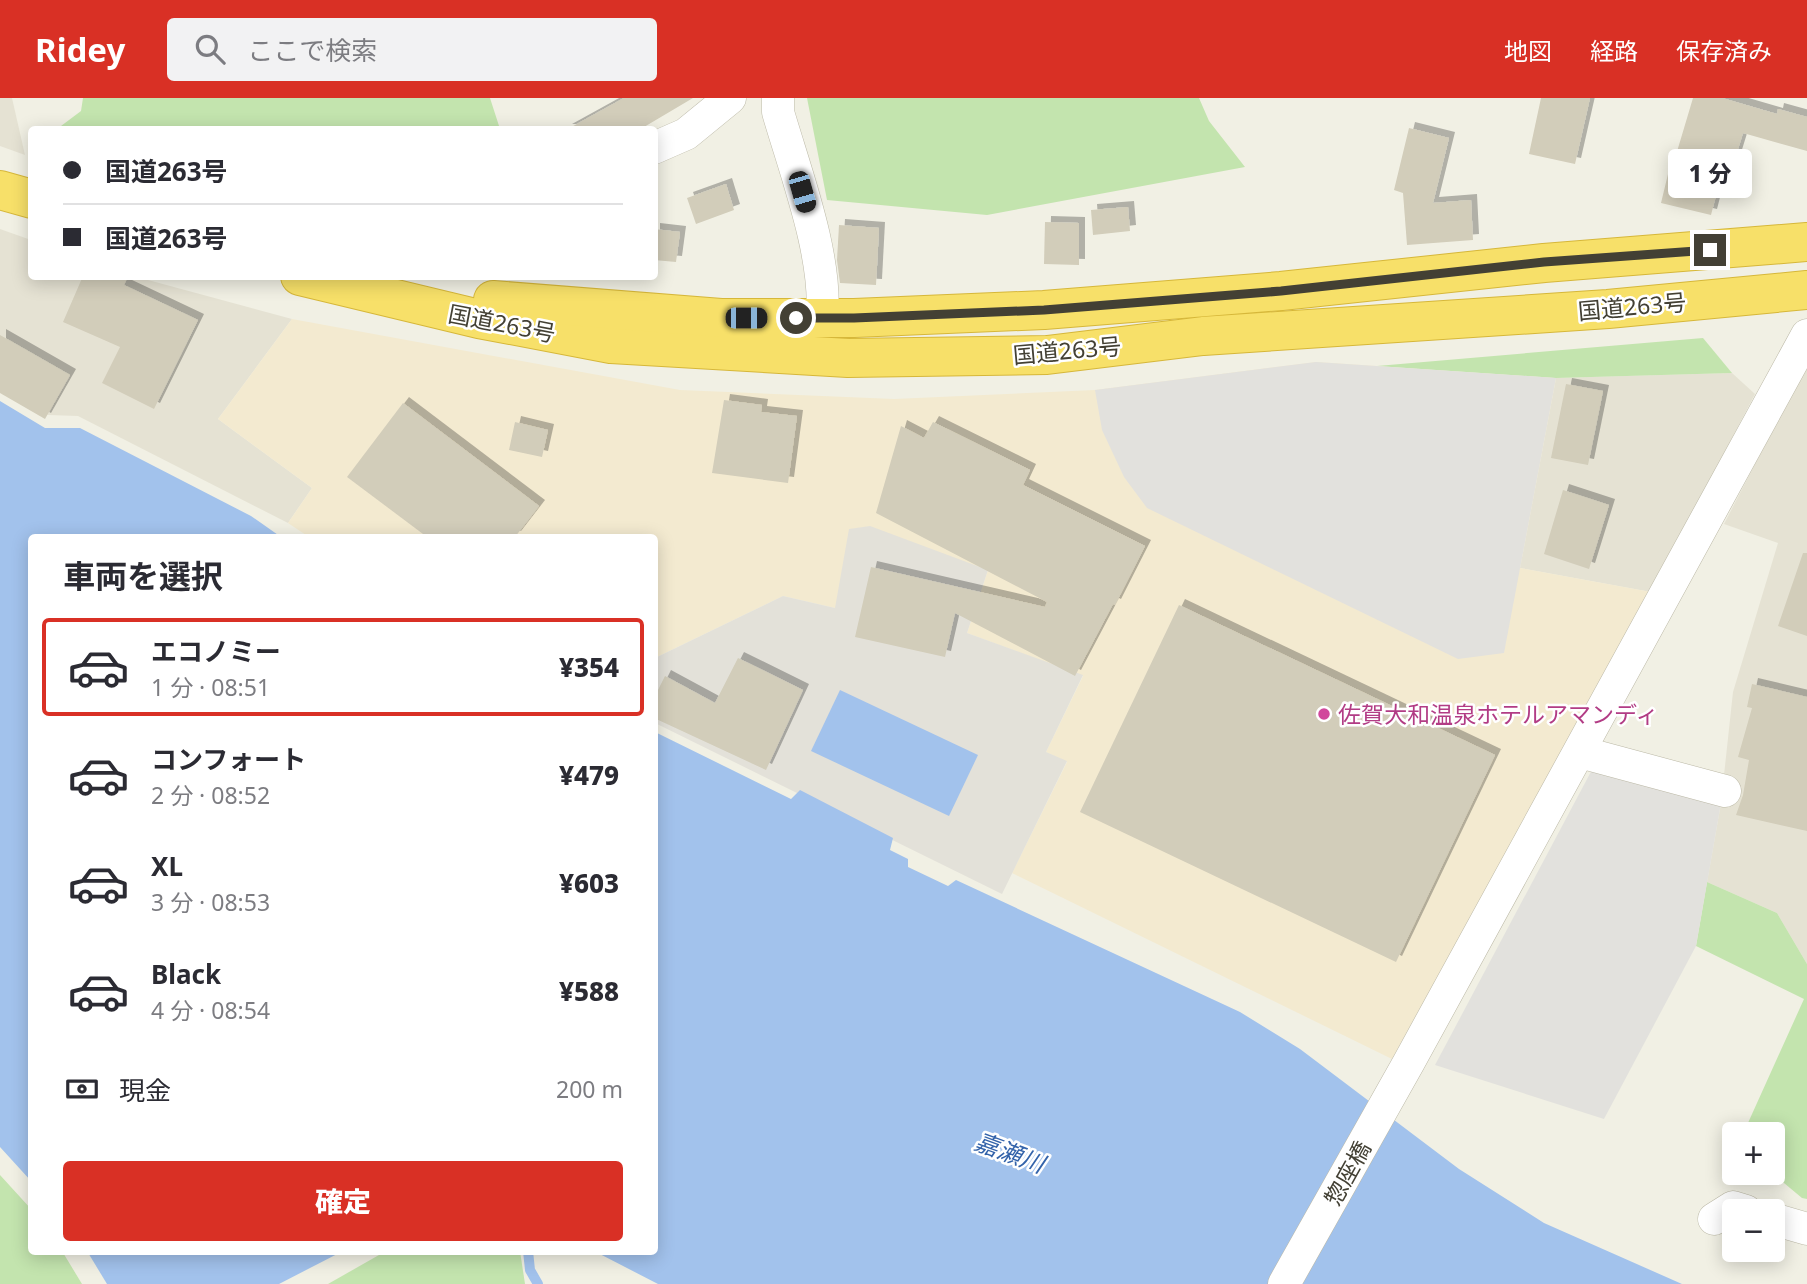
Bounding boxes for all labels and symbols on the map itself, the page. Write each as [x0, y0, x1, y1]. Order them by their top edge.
callout: 1 分 [1668, 149, 1752, 198]
car [787, 169, 818, 215]
route end [1694, 234, 1726, 266]
street label: 国道263号 [1577, 285, 1687, 327]
street label: 国道263号 [446, 297, 558, 349]
route start [780, 302, 812, 334]
car [726, 308, 768, 329]
street label: 国道263号 [1012, 329, 1122, 371]
place label: 佐賀大和温泉ホテルアマンディ [1338, 698, 1658, 730]
marker: 佐賀大和温泉ホテルアマンディ [1316, 706, 1332, 722]
water label: 嘉瀬川 [971, 1124, 1052, 1181]
street label: 惣座橋 [1316, 1135, 1378, 1211]

